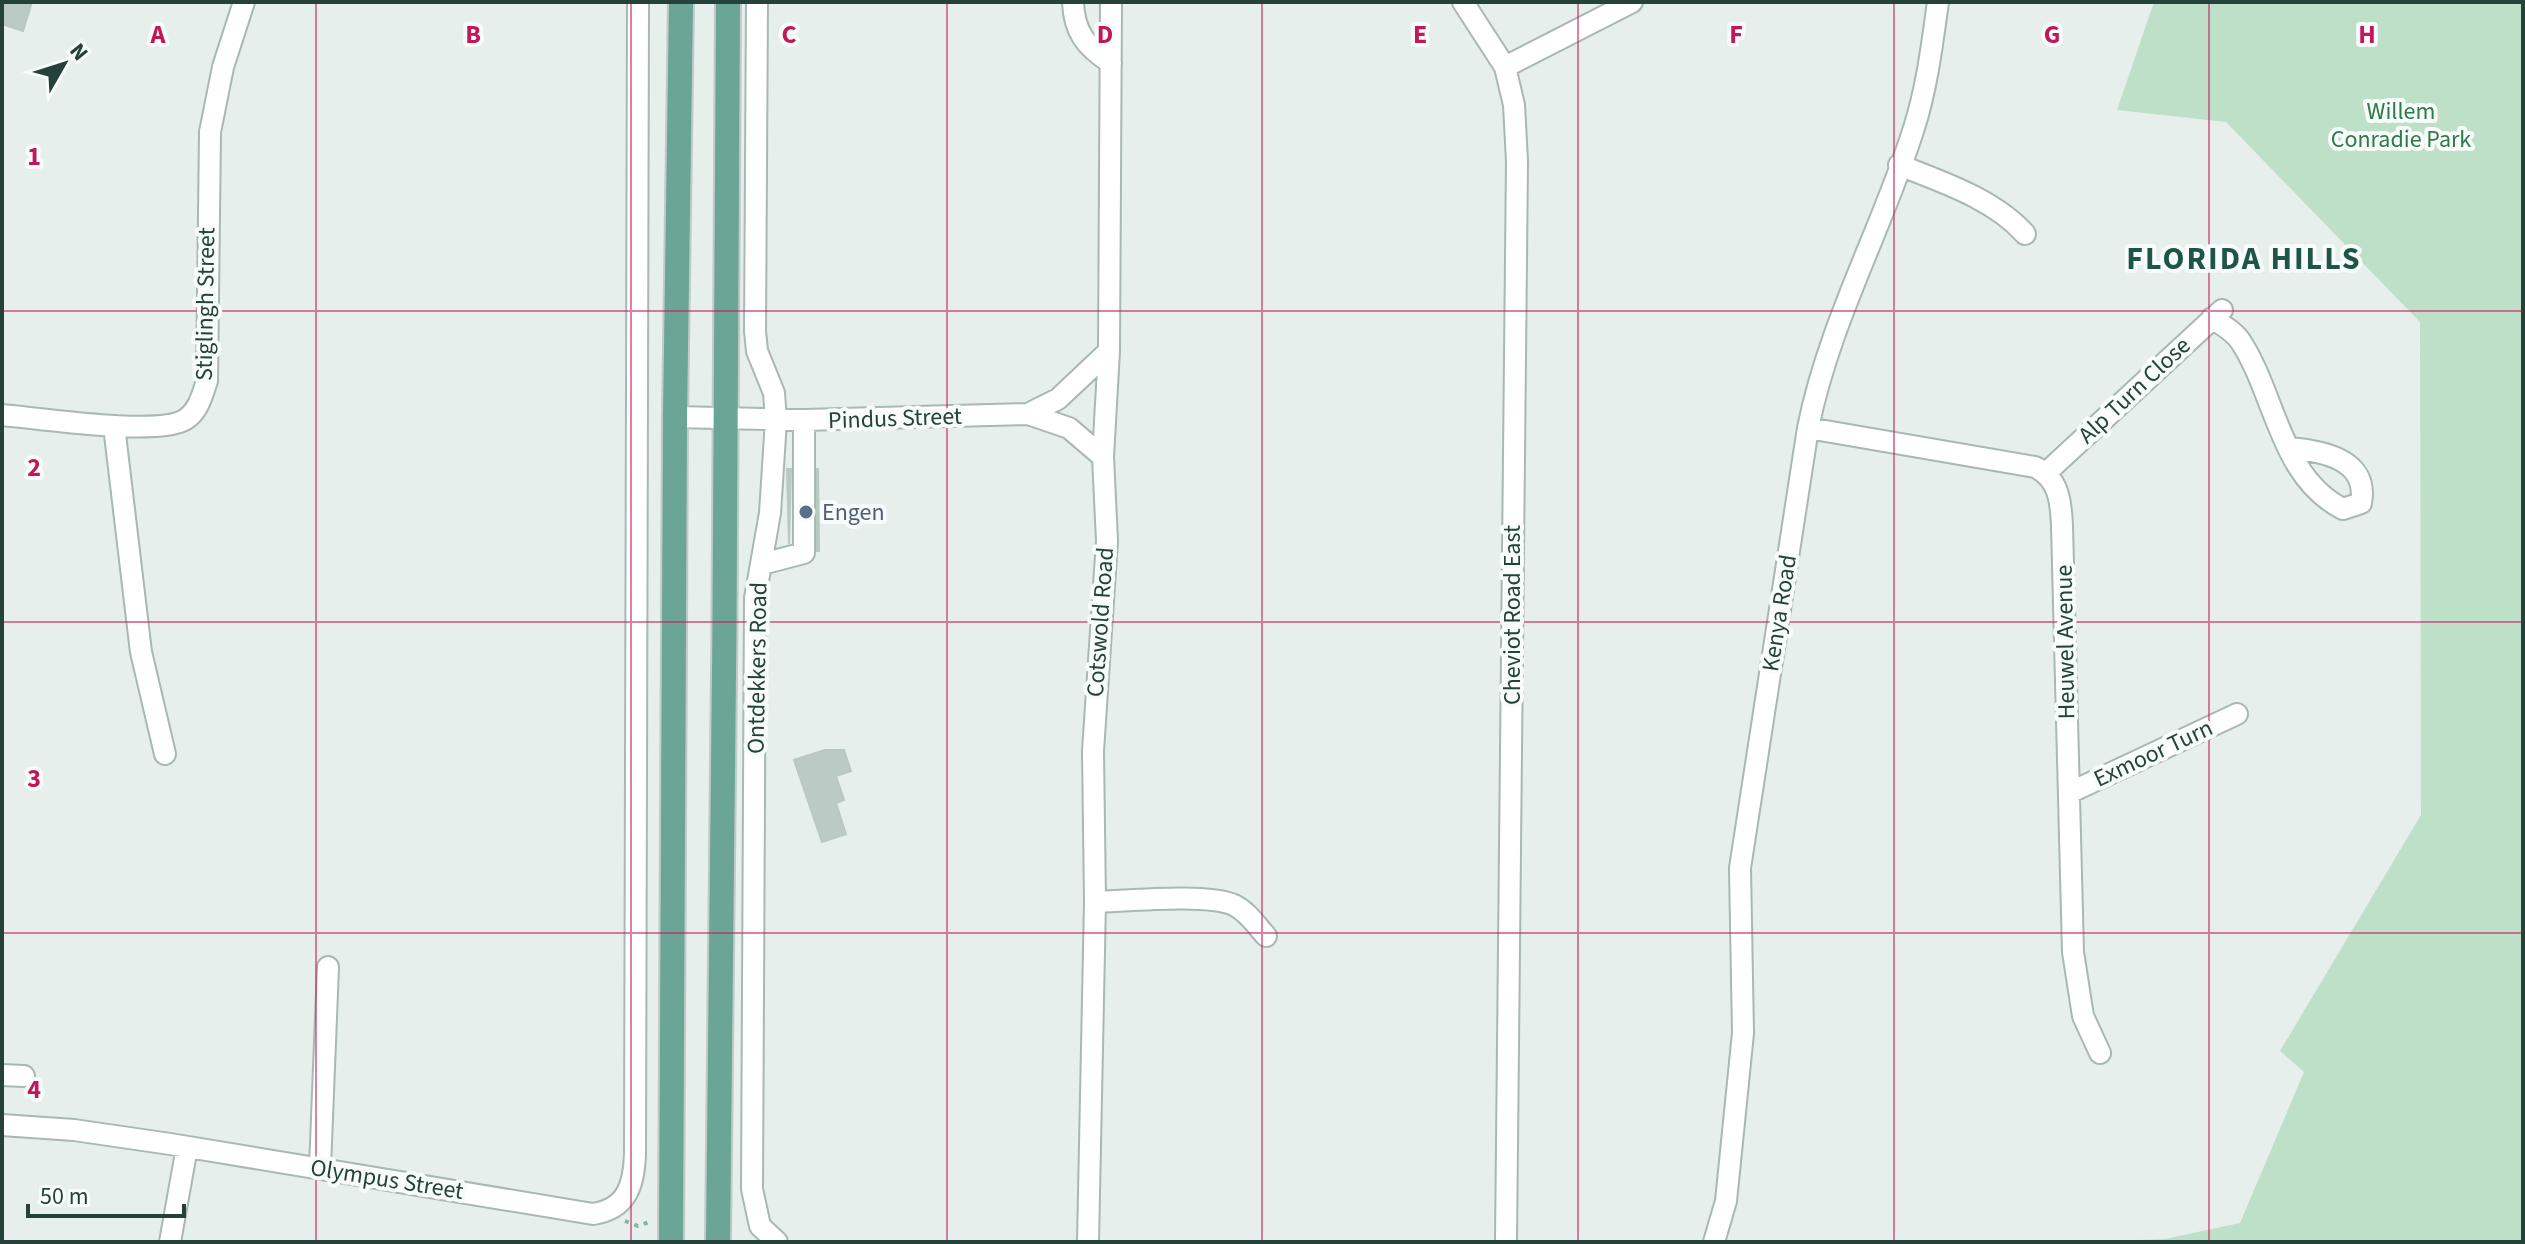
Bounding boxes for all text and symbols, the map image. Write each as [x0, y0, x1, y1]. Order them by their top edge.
text: A [150, 16, 167, 53]
text: B [465, 16, 481, 53]
text: C [781, 16, 797, 53]
text: D [1097, 16, 1113, 53]
text: E [1413, 16, 1427, 53]
text: F [1729, 16, 1743, 53]
text: G [2044, 16, 2060, 53]
text: H [2358, 16, 2376, 53]
north arrow [24, 24, 104, 104]
text: N [62, 36, 96, 68]
park label: Willem Conradie Park [2331, 94, 2471, 157]
text: 1 [27, 138, 41, 175]
street label: Stiglingh Street [187, 227, 224, 381]
district label: FLORIDA HILLS [2126, 236, 2362, 282]
street label: Alp Turn Close [2070, 329, 2199, 452]
street label: Pindus Street [827, 399, 963, 438]
text: 2 [27, 449, 41, 486]
place label: Engen [822, 495, 885, 530]
marker: Engen [797, 503, 815, 521]
street label: Cheviot Road East [1495, 525, 1530, 705]
street label: Cotswold Road [1078, 546, 1123, 698]
street label: Kenya Road [1753, 552, 1806, 674]
street label: Heuwel Avenue [2047, 564, 2084, 720]
street label: Ontdekkers Road [739, 582, 776, 754]
street label: Exmoor Turn [2088, 711, 2219, 796]
text: 3 [27, 760, 41, 797]
text: 4 [27, 1071, 41, 1108]
street label: Olympus Street [308, 1150, 466, 1209]
scale bar [28, 1168, 184, 1218]
text: 50 m [40, 1179, 89, 1214]

